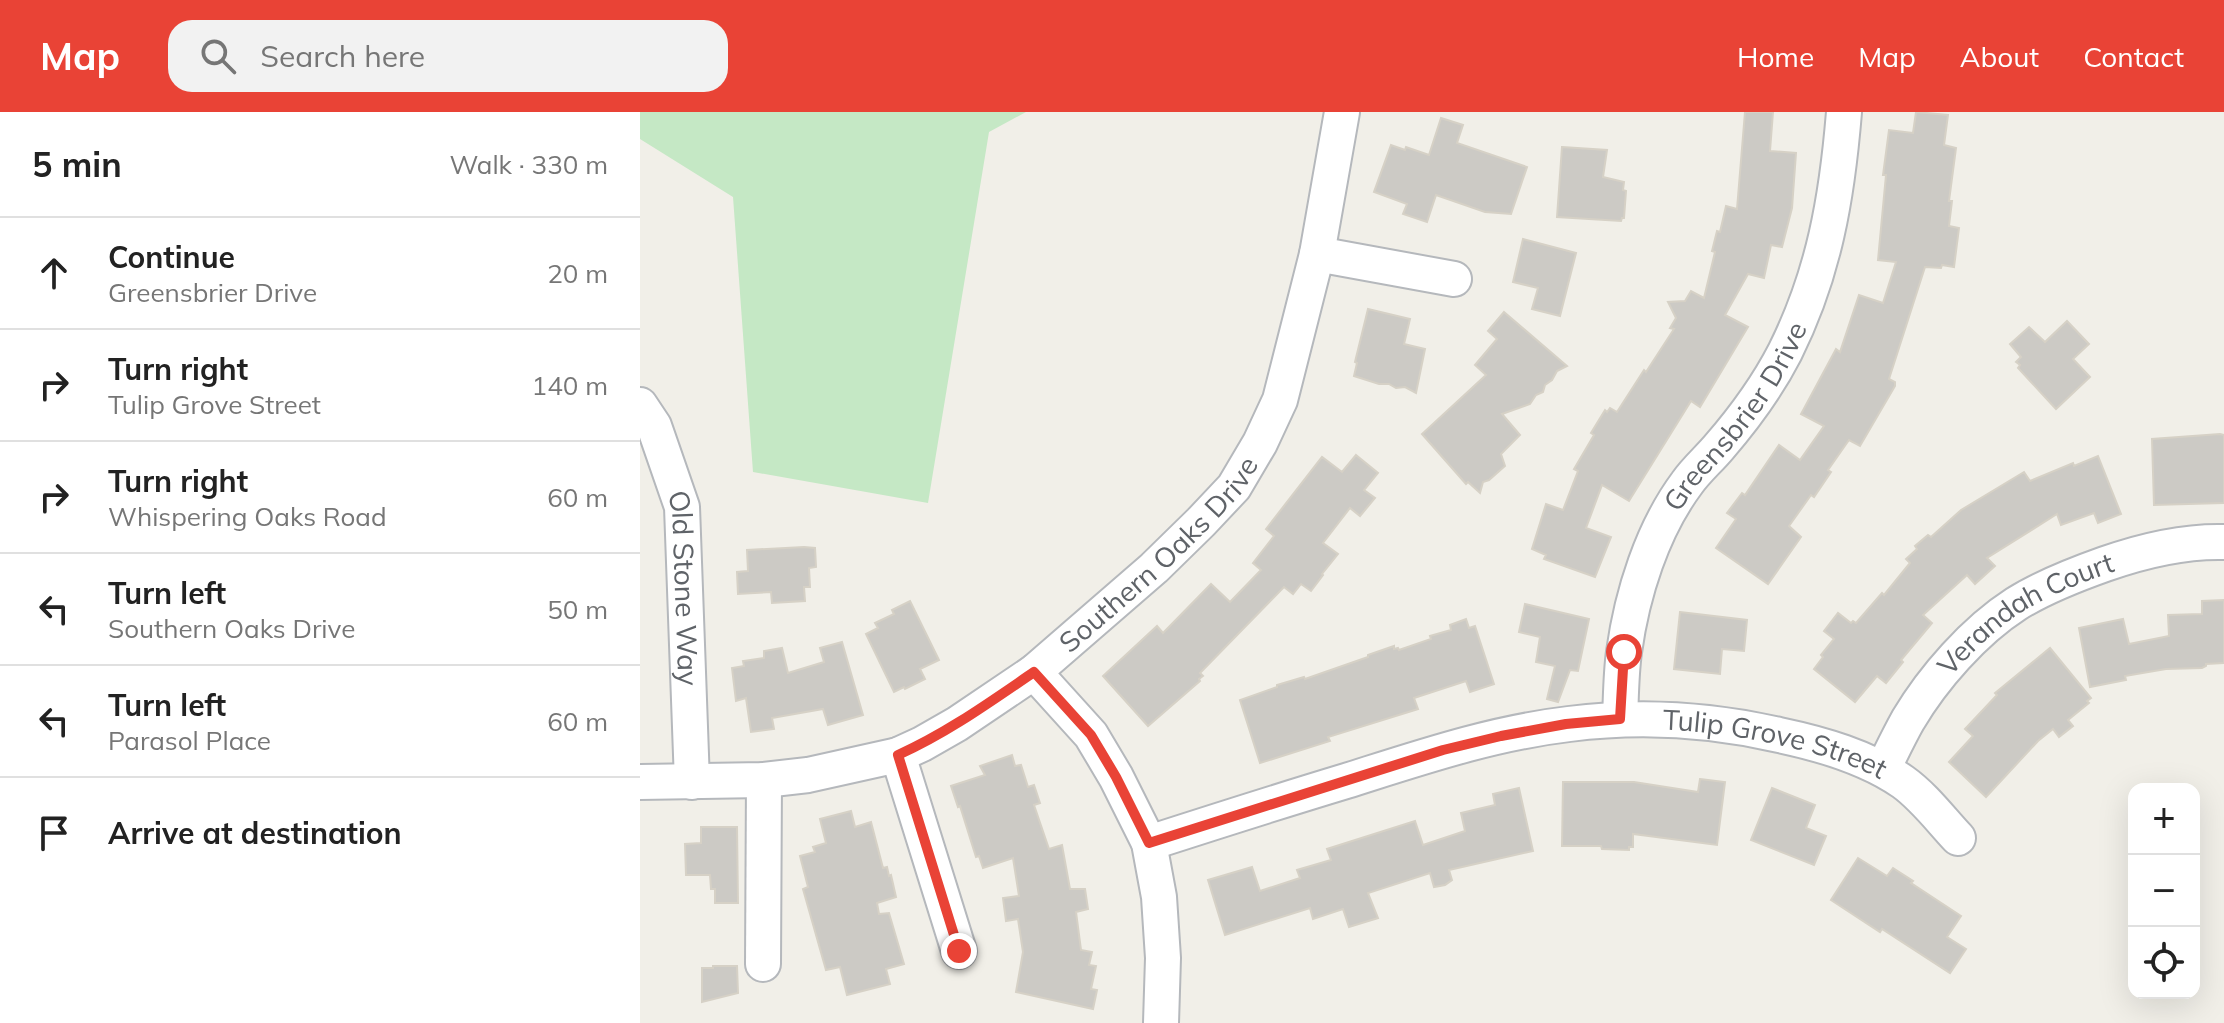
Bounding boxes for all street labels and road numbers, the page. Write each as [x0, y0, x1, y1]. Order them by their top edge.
street label: Greensbrier Drive [1655, 316, 1814, 517]
street label: Southern Oaks Drive [1051, 450, 1265, 660]
street label: Old Stone Way [660, 485, 706, 686]
street label: Verandah Court [1929, 544, 2118, 682]
street label: Tulip Grove Street [1662, 702, 1894, 786]

